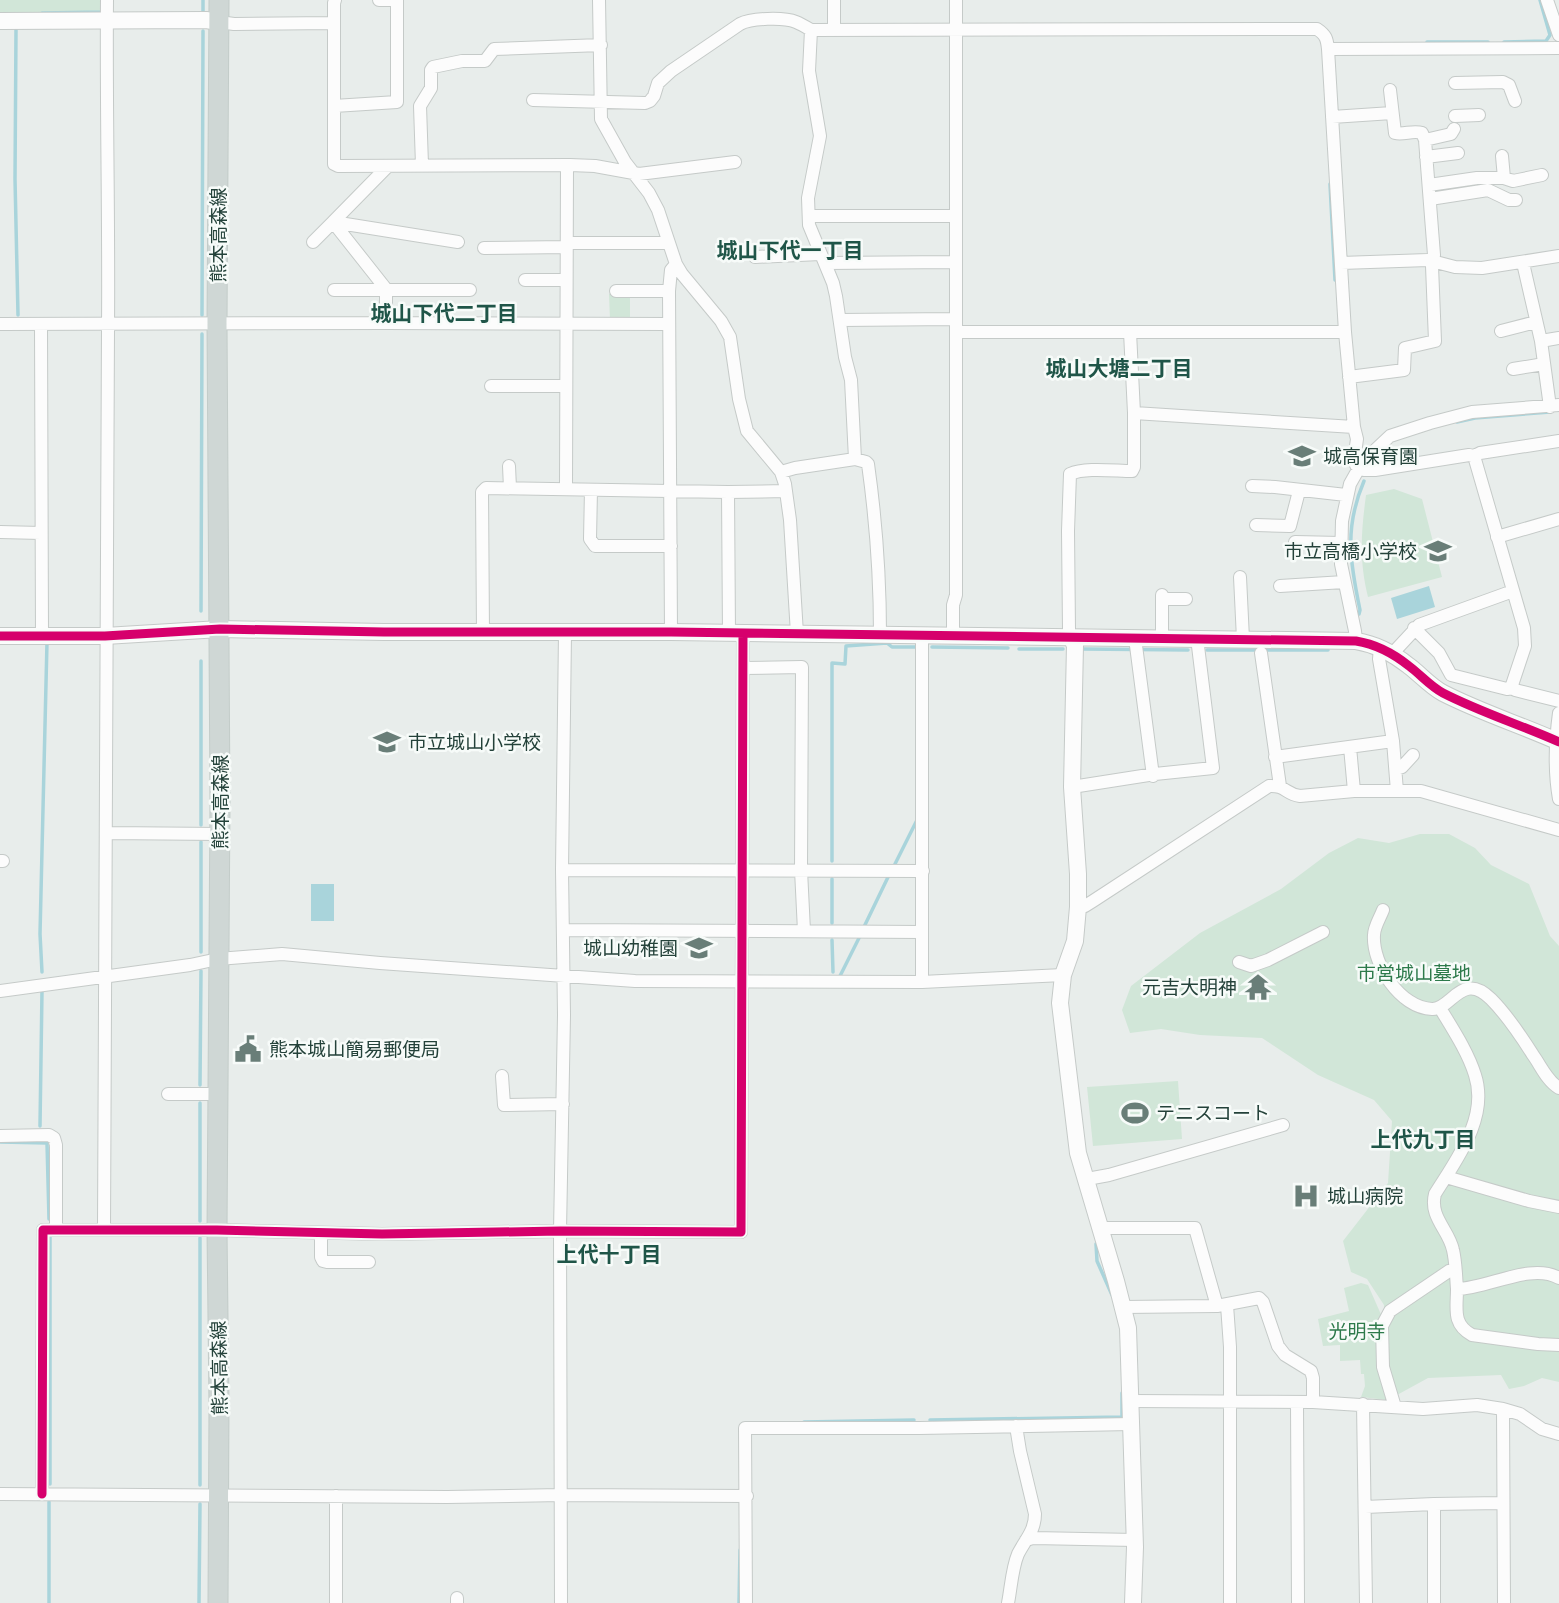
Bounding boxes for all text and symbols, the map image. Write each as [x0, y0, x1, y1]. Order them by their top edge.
street label: 熊本高森線 [205, 187, 231, 283]
district label: 城山下代一丁目 [717, 236, 864, 264]
district label: 城山下代二丁目 [371, 299, 518, 327]
district label: 城山大塘二丁目 [1046, 354, 1193, 382]
school or university icon: 城高保育園 [1287, 441, 1317, 471]
place label: 城高保育園 [1323, 443, 1418, 469]
school or university icon: 市立高橋小学校 [1423, 536, 1453, 566]
place label: 市立高橋小学校 [1284, 538, 1417, 564]
school or university icon: 市立城山小学校 [372, 727, 402, 757]
place label: 市立城山小学校 [408, 729, 541, 755]
street label: 熊本高森線 [207, 754, 233, 850]
school or university icon: 城山幼稚園 [684, 933, 714, 963]
place label: 城山幼稚園 [583, 935, 678, 961]
park label: 市営城山墓地 [1357, 960, 1471, 986]
temple icon: 元吉大明神 [1243, 972, 1273, 1002]
place label: 元吉大明神 [1142, 974, 1237, 1000]
public building icon: 熊本城山簡易郵便局 [233, 1034, 263, 1064]
place label: 熊本城山簡易郵便局 [269, 1036, 440, 1062]
sports icon: テニスコート [1120, 1098, 1150, 1128]
place label: テニスコート [1156, 1100, 1270, 1126]
district label: 上代九丁目 [1371, 1125, 1476, 1153]
hospital icon: 城山病院 [1291, 1181, 1321, 1211]
place label: 城山病院 [1327, 1183, 1403, 1209]
district label: 上代十丁目 [557, 1240, 662, 1268]
park label: 光明寺 [1328, 1318, 1386, 1344]
street label: 熊本高森線 [205, 1320, 233, 1416]

